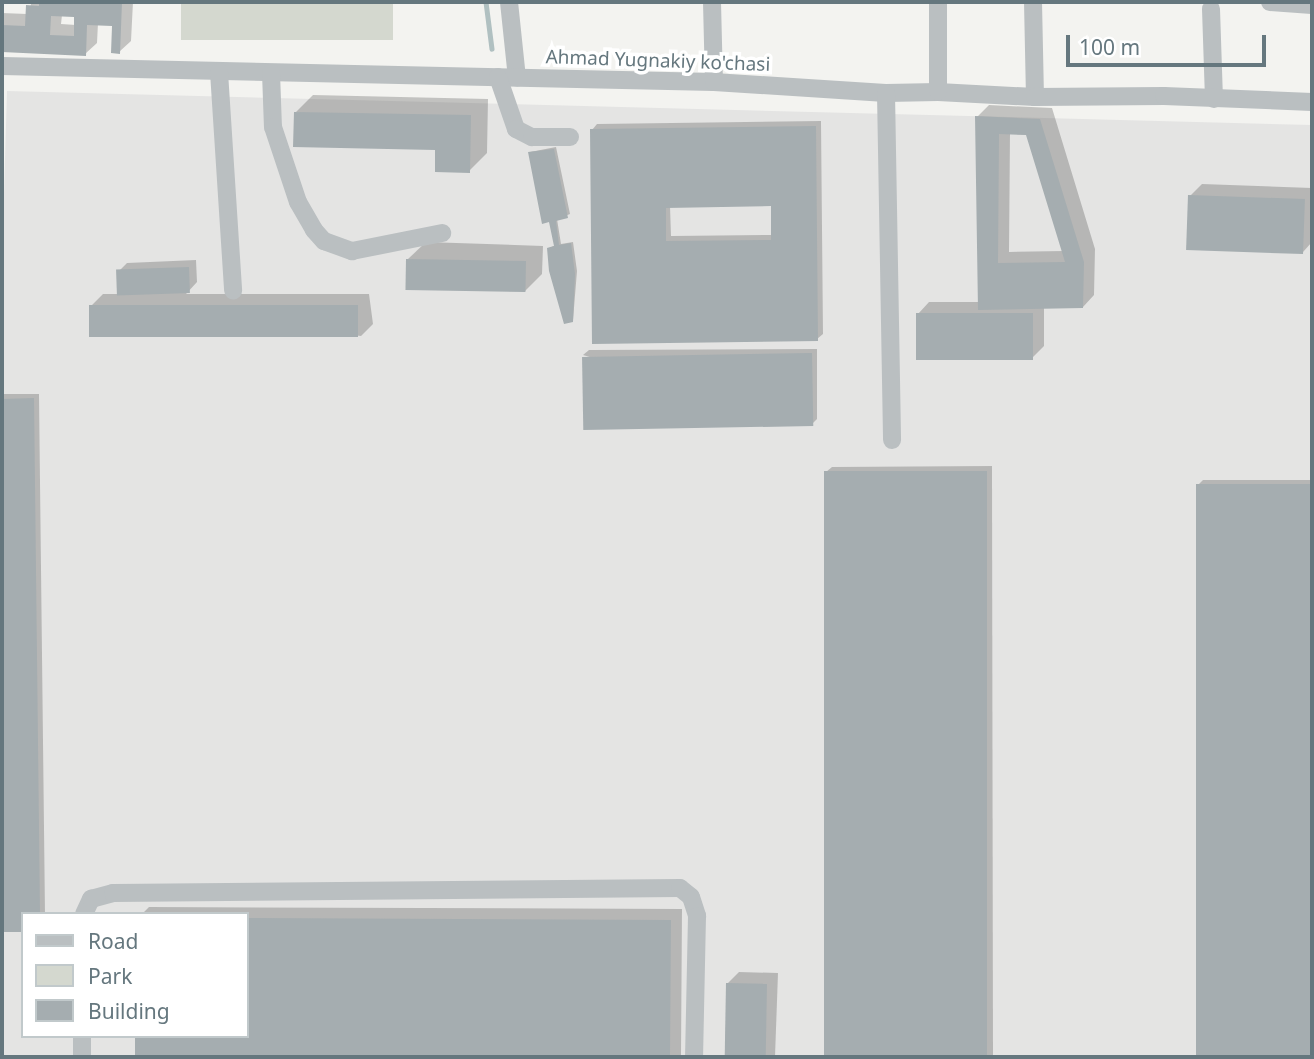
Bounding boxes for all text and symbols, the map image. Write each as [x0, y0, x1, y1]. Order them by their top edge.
scale bar [1069, 21, 1268, 65]
text: 100 m [1079, 33, 1140, 61]
street label: Ahmad Yugnakiy ko'chasi [545, 46, 771, 76]
legend [21, 912, 248, 1038]
text: Road [88, 927, 138, 955]
text: Park [88, 962, 132, 990]
text: Building [88, 997, 170, 1025]

